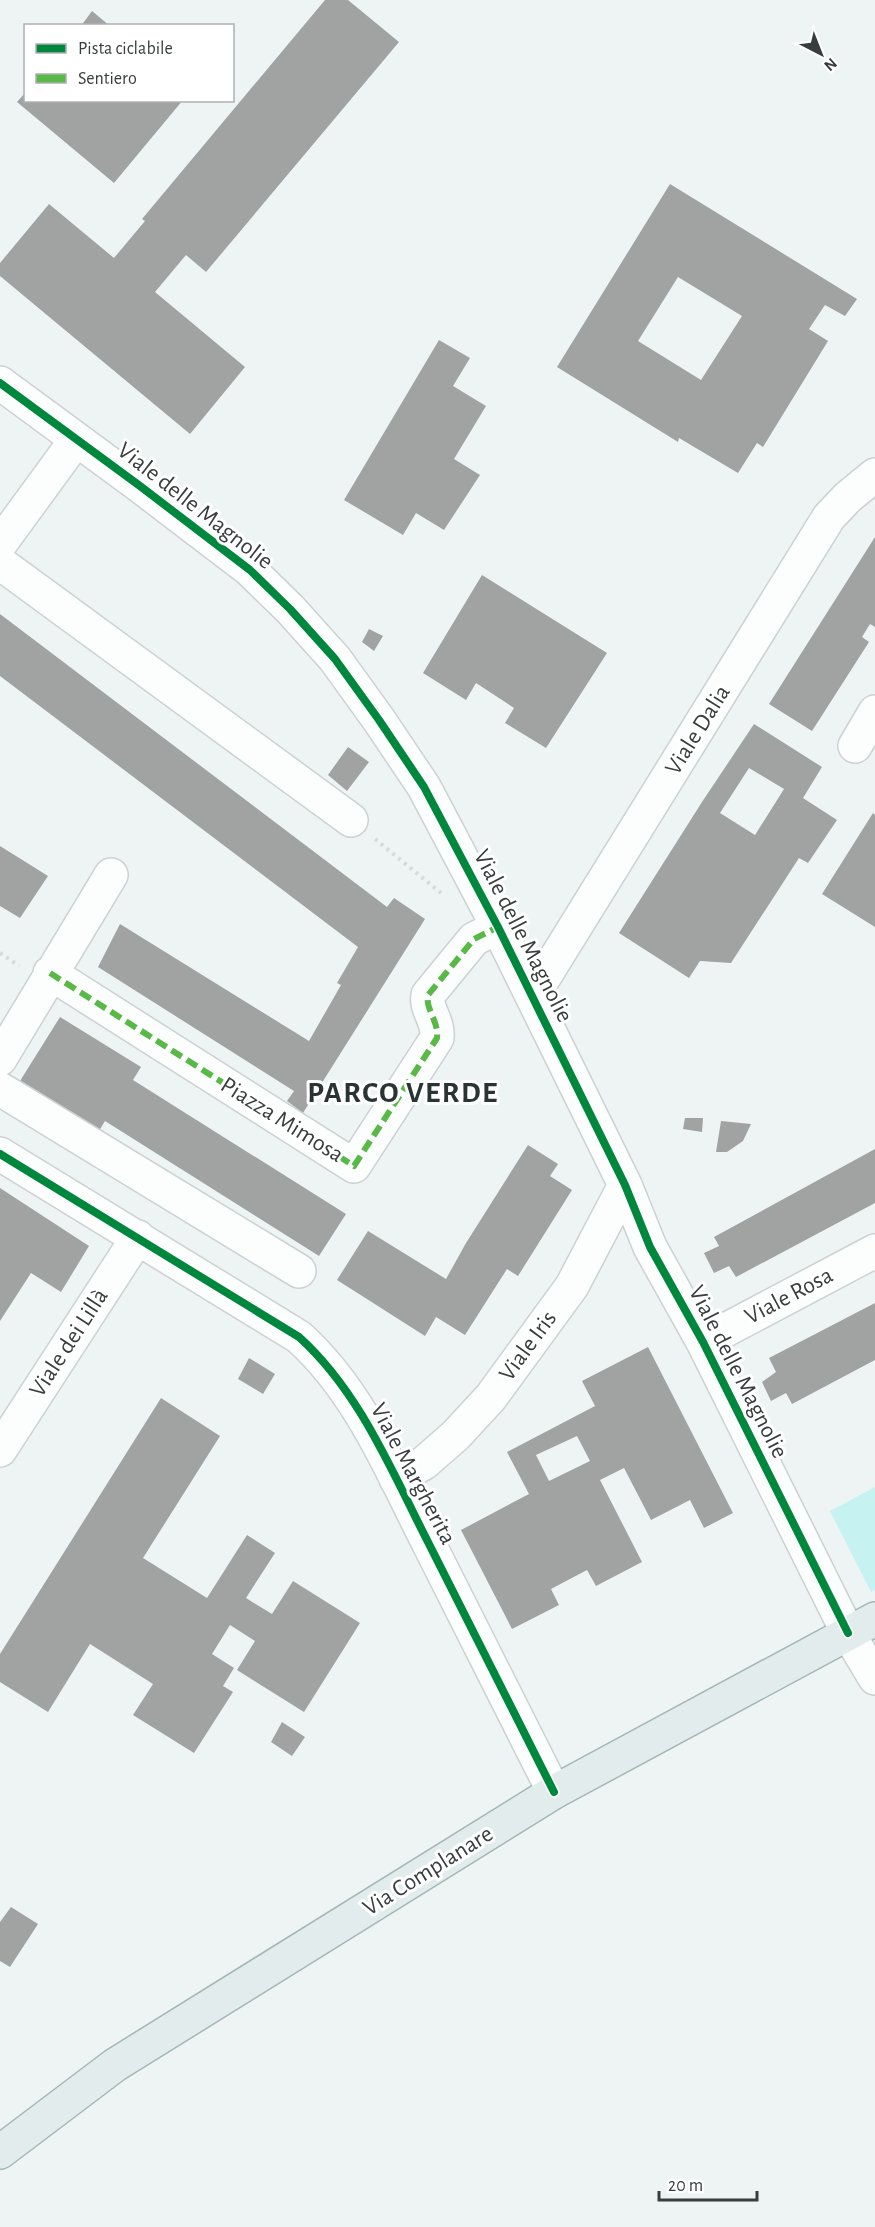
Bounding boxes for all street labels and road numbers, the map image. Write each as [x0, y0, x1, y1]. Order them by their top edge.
street label: Viale delle Magnolie [113, 438, 277, 574]
street label: Viale Dalia [661, 681, 735, 779]
street label: Viale delle Magnolie [469, 846, 577, 1026]
street label: Piazza Mimosa [216, 1073, 348, 1167]
street label: Viale Rosa [741, 1263, 837, 1329]
street label: Viale delle Magnolie [684, 1282, 792, 1462]
street label: Viale dei Lillà [25, 1285, 113, 1401]
street label: Viale Iris [495, 1307, 561, 1385]
street label: Viale Margherita [366, 1399, 460, 1549]
street label: Via Complanare [359, 1822, 497, 1920]

